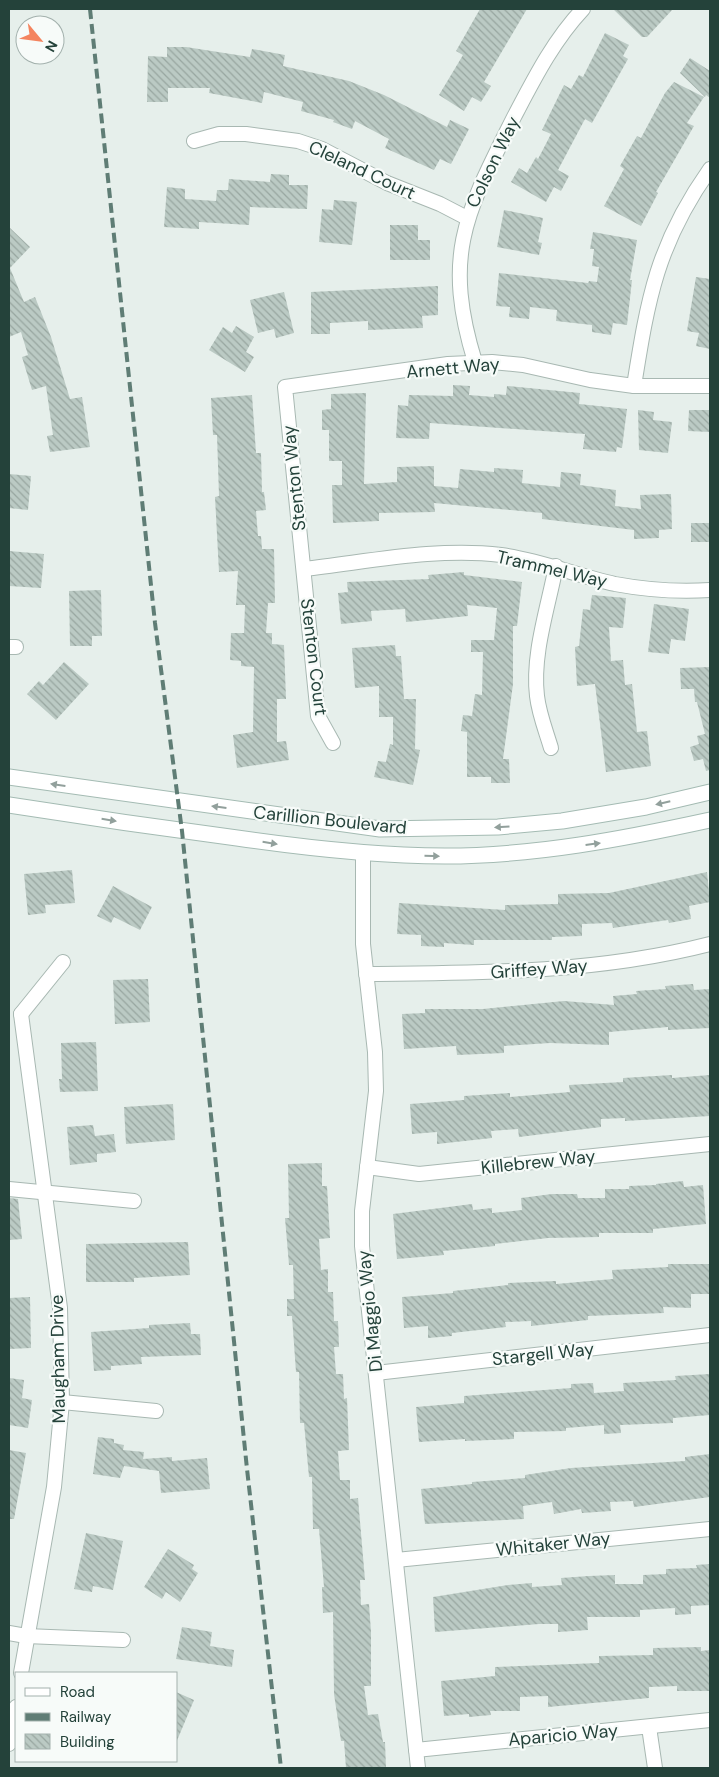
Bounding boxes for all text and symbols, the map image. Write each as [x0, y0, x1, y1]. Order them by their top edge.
north arrow [15, 15, 65, 65]
text: N [41, 37, 62, 55]
street label: Colson Way [461, 112, 525, 212]
street label: Cleland Court [305, 135, 419, 205]
street label: Arnett Way [405, 352, 501, 384]
street label: Stenton Way [277, 424, 311, 532]
street label: Trammel Way [494, 545, 610, 593]
street label: Stenton Court [295, 597, 333, 717]
one-way arrow [49, 780, 65, 788]
one-way arrow [655, 799, 670, 807]
street label: Carillion Boulevard [252, 800, 408, 840]
one-way arrow [210, 803, 226, 811]
one-way arrow [101, 817, 117, 825]
one-way arrow [494, 823, 510, 831]
one-way arrow [262, 839, 278, 847]
one-way arrow [586, 840, 602, 848]
one-way arrow [424, 852, 440, 860]
street label: Griffey Way [490, 954, 588, 984]
street label: Killebrew Way [479, 1144, 597, 1180]
street label: Di Maggio Way [352, 1249, 388, 1373]
street label: Maugham Drive [45, 1294, 71, 1424]
street label: Stargell Way [491, 1337, 595, 1371]
street label: Whitaker Way [495, 1526, 611, 1562]
legend [15, 1672, 178, 1762]
text: Road [60, 1682, 95, 1702]
text: Railway [60, 1707, 112, 1727]
street label: Aparicio Way [507, 1718, 619, 1752]
text: Building [60, 1732, 115, 1752]

